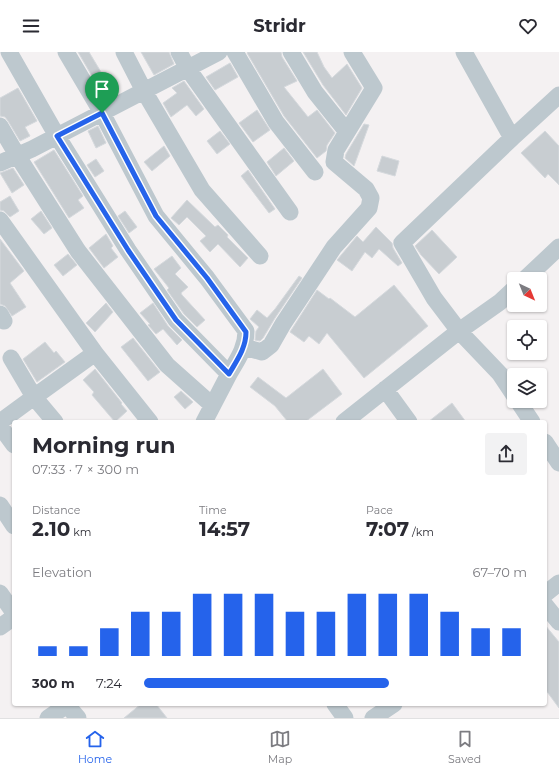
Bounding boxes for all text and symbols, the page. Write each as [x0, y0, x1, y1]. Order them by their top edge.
icon: menu [20, 15, 42, 37]
text: Stridr [253, 15, 306, 37]
icon: heart [517, 15, 539, 37]
pin [85, 72, 119, 113]
icon: arrive [91, 78, 113, 100]
north arrow [507, 272, 547, 312]
map controls [507, 272, 547, 408]
button: locate [507, 320, 547, 360]
button: layers [507, 368, 547, 408]
text: Morning run [32, 432, 175, 459]
button: share [485, 433, 527, 475]
text: 07:33 · 7 × 300 m [32, 461, 139, 477]
text: Distance [32, 503, 80, 517]
text: Time [199, 503, 227, 517]
text: Pace [366, 503, 393, 517]
text: 2.10 [32, 517, 70, 541]
text: 14:57 [199, 517, 250, 541]
text: 7:07 [366, 517, 409, 541]
text: km [70, 525, 91, 539]
text: /km [409, 525, 434, 539]
text: Elevation [32, 564, 92, 580]
text: 67–70 m [473, 564, 527, 580]
text: 300 m [32, 675, 75, 691]
text: 7:24 [96, 675, 122, 691]
tab: Home [78, 728, 112, 766]
tab: Map [268, 728, 292, 766]
tab: Saved [448, 728, 481, 766]

